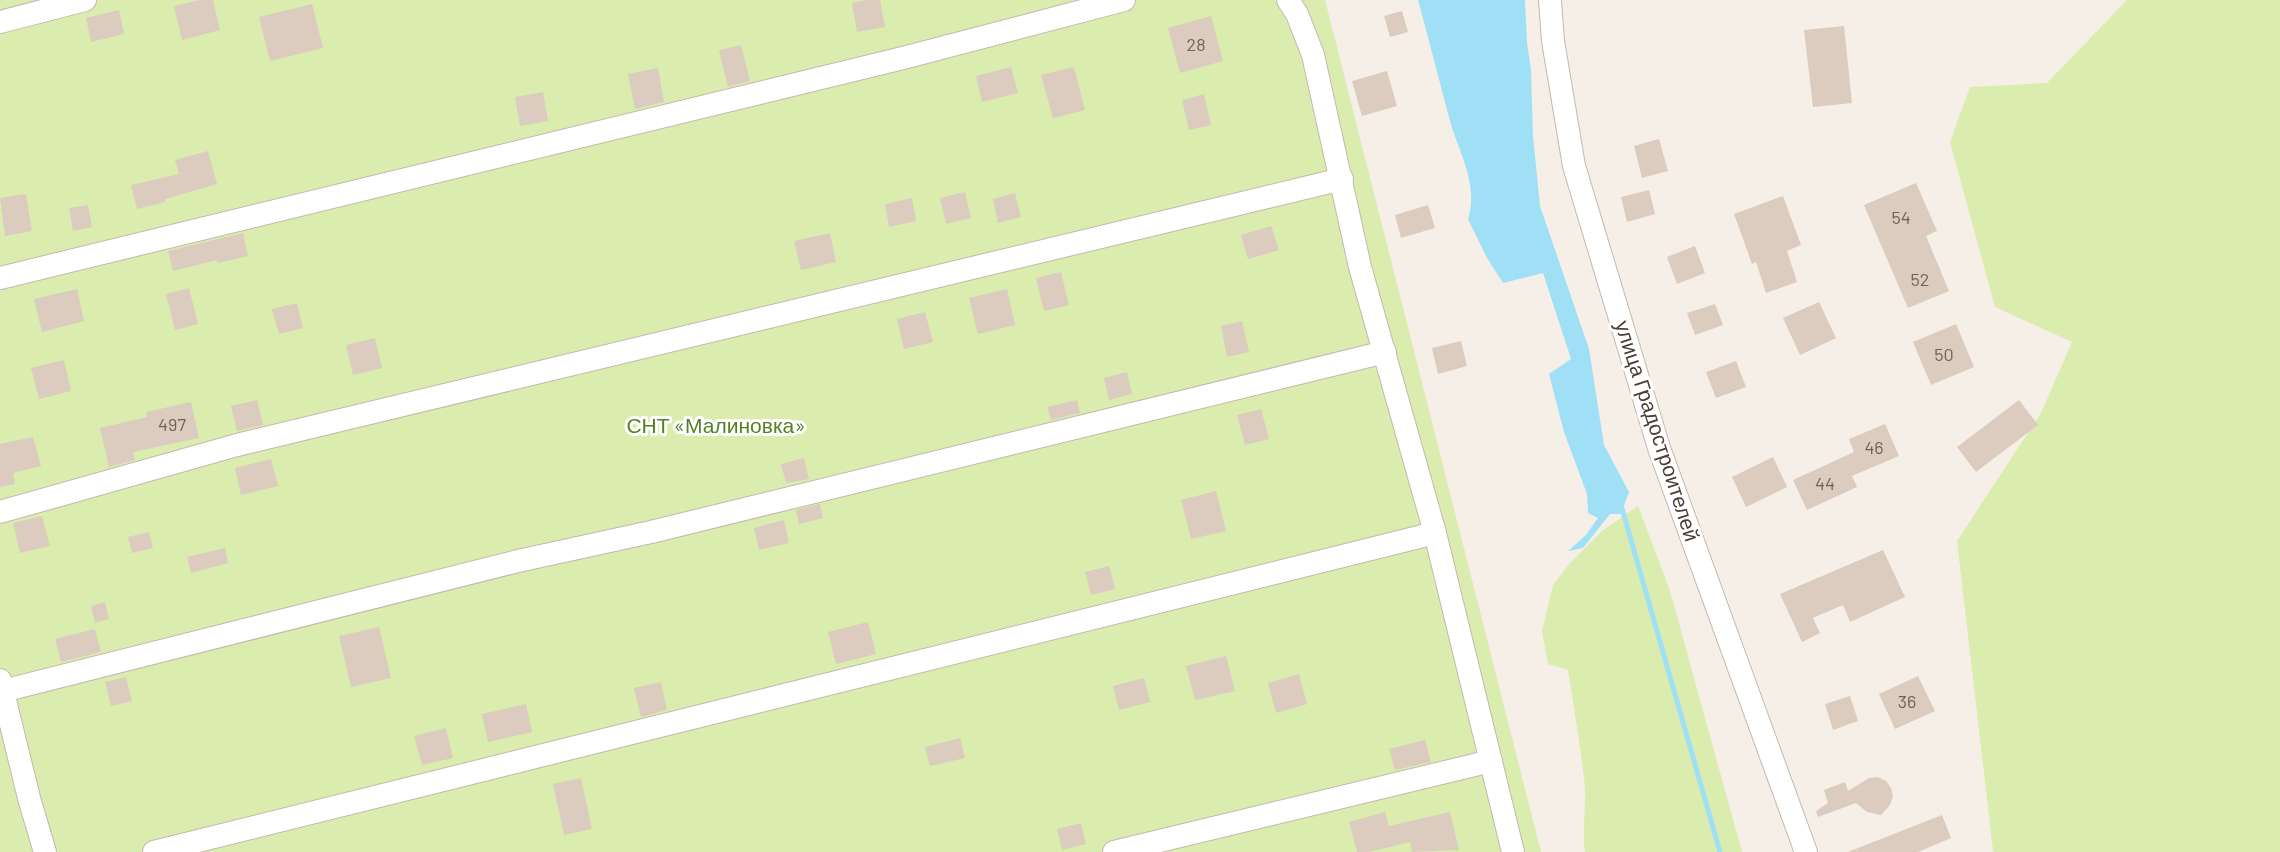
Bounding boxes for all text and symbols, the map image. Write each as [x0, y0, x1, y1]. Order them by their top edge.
house number: 28 [1186, 33, 1206, 55]
house number: 54 [1891, 206, 1911, 228]
house number: 52 [1911, 268, 1929, 290]
street label: улица Градостроителей [1611, 317, 1706, 544]
house number: 50 [1934, 343, 1954, 365]
park label: СНТ «Малиновка» [626, 412, 806, 437]
house number: 497 [158, 413, 186, 435]
house number: 46 [1864, 436, 1884, 458]
house number: 44 [1815, 472, 1835, 494]
house number: 36 [1898, 690, 1916, 712]

